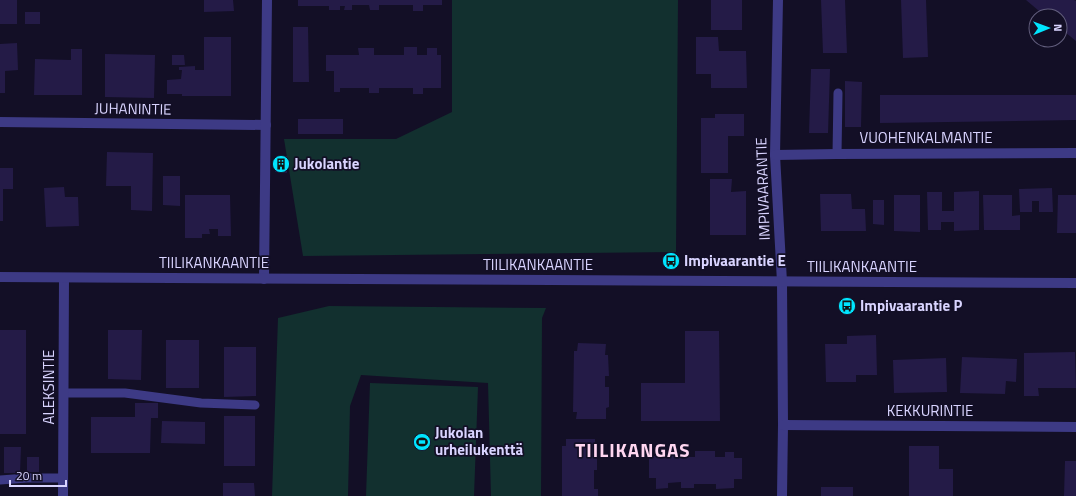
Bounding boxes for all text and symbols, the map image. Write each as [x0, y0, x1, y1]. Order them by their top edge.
north arrow [1028, 8, 1068, 48]
text: N [1050, 24, 1066, 32]
street label: JUHANINTIE [94, 96, 172, 121]
street label: VUOHENKALMANTIE [859, 126, 993, 149]
street label: IMPIVAARANTIE [749, 137, 776, 241]
place label: Jukolantie [294, 152, 360, 175]
building icon: Jukolantie [271, 154, 291, 174]
place label: Impivaarantie E [684, 249, 786, 272]
street label: TIILIKANKAANTIE [159, 251, 269, 274]
bus stop icon: Impivaarantie E [661, 251, 681, 271]
street label: TIILIKANKAANTIE [483, 253, 593, 276]
street label: TIILIKANKAANTIE [807, 255, 917, 278]
place label: Impivaarantie P [860, 294, 962, 317]
bus stop icon: Impivaarantie P [837, 296, 857, 316]
street label: ALEKSINTIE [37, 350, 60, 424]
street label: KEKKURINTIE [887, 399, 973, 422]
place label: Jukolan urheilukenttä [435, 421, 523, 461]
sports icon: Jukolan urheilukenttä [412, 432, 432, 452]
district label: TIILIKANGAS [575, 435, 691, 464]
scale bar [10, 462, 66, 488]
text: 20 m [16, 466, 42, 485]

